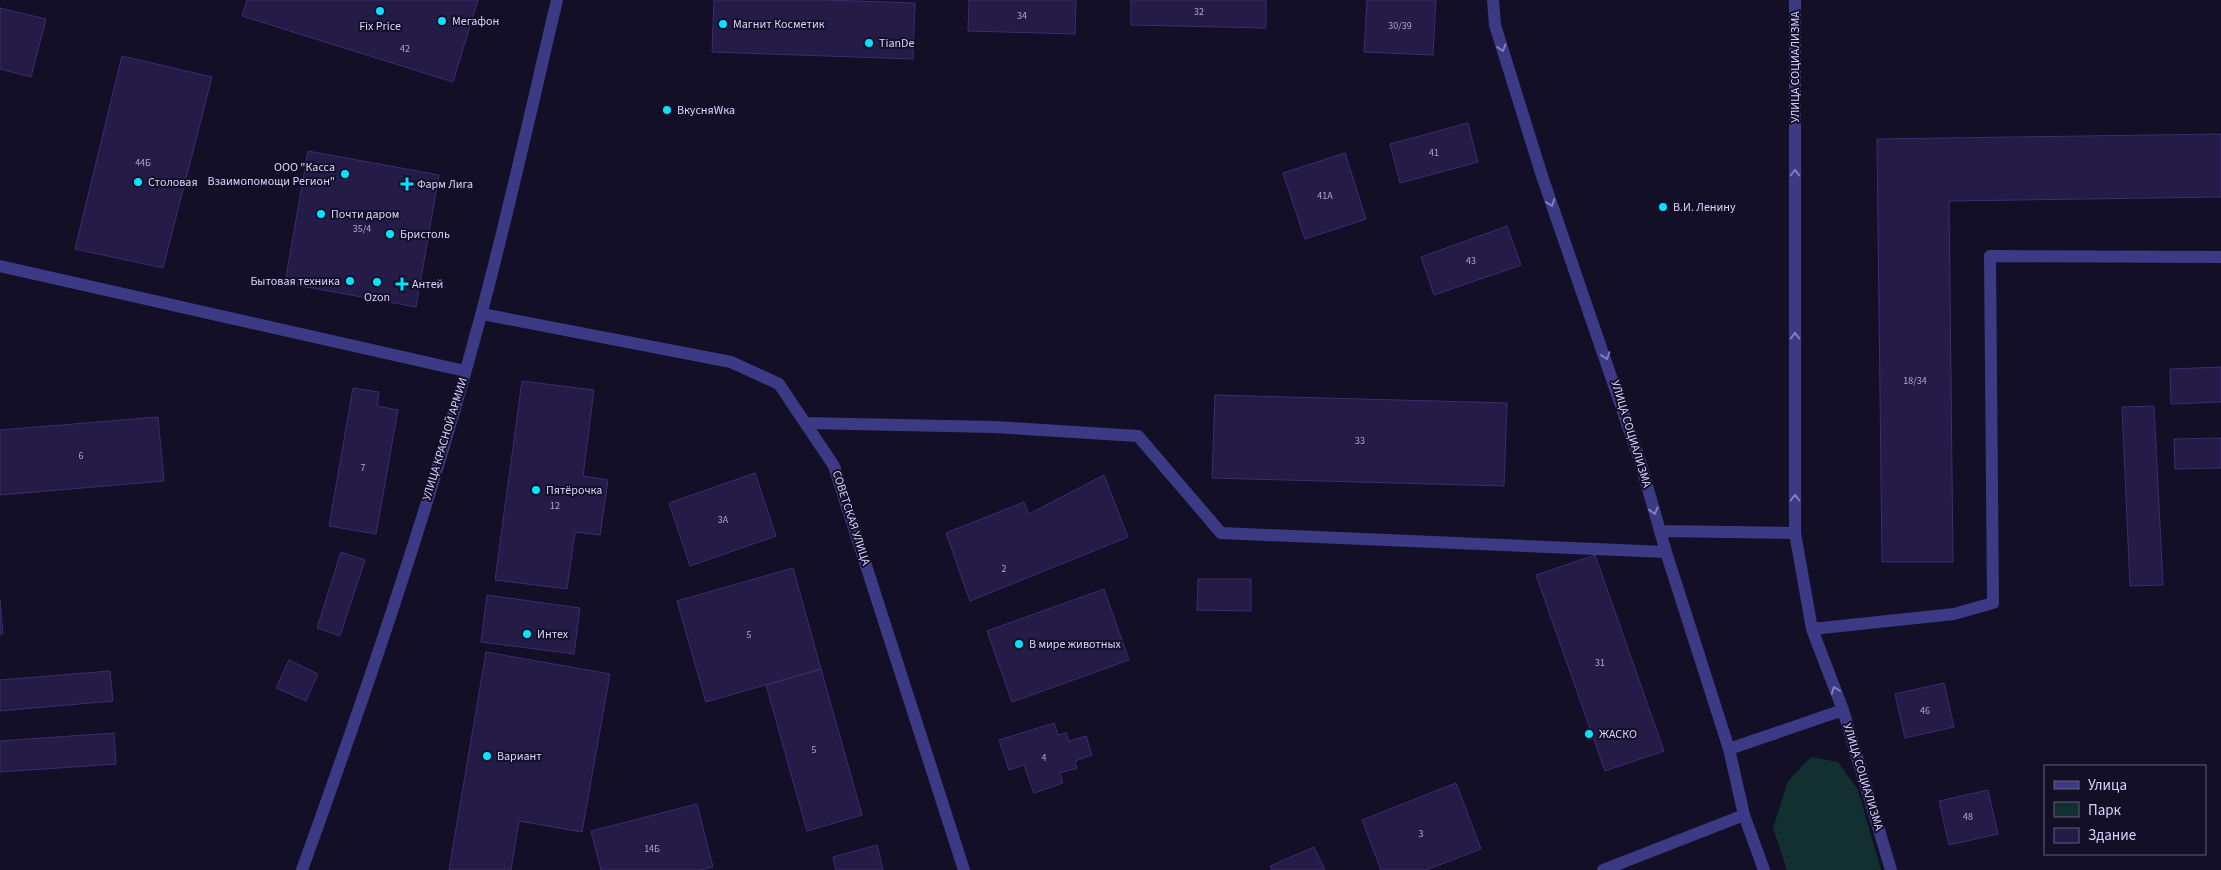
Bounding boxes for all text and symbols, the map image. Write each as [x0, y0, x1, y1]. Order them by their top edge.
marker: Fix Price [374, 5, 386, 17]
house number: 32 [1194, 5, 1204, 19]
house number: 34 [1017, 9, 1027, 23]
street label: УЛИЦА СОЦИАЛИЗМА [1787, 11, 1804, 123]
place label: Мегафон [452, 13, 499, 30]
marker: Мегафон [436, 15, 448, 27]
place label: Магнит Косметик [733, 16, 825, 33]
place label: Fix Price [359, 18, 401, 35]
marker: Магнит Косметик [717, 18, 729, 30]
house number: 30/39 [1388, 19, 1412, 33]
place label: TianDe [879, 35, 914, 52]
marker: TianDe [863, 37, 875, 49]
house number: 42 [400, 42, 410, 56]
one-way arrow [1497, 43, 1507, 51]
place label: ВкусняWка [677, 102, 735, 119]
marker: ВкусняWка [661, 104, 673, 116]
house number: 41 [1429, 146, 1439, 160]
house number: 44Б [135, 156, 151, 170]
place label: ООО "Касса Взаимопомощи Регион" [208, 159, 335, 190]
marker: ООО "Касса Взаимопомощи Регион" [339, 168, 351, 180]
one-way arrow [1790, 169, 1800, 176]
place label: Столовая [148, 174, 198, 191]
marker: Столовая [132, 176, 144, 188]
place label: Фарм Лига [417, 176, 473, 193]
marker: Фарм Лига [401, 178, 413, 190]
house number: 41А [1317, 189, 1333, 203]
one-way arrow [1545, 198, 1555, 206]
place label: В.И. Ленину [1673, 199, 1736, 216]
marker: В.И. Ленину [1657, 201, 1669, 213]
place label: Почти даром [331, 206, 399, 223]
marker: Почти даром [315, 208, 327, 220]
house number: 35/4 [353, 222, 371, 236]
place label: Бристоль [400, 226, 450, 243]
marker: Бристоль [384, 228, 396, 240]
house number: 43 [1466, 254, 1476, 268]
place label: Бытовая техника [250, 273, 340, 290]
marker: Бытовая техника [344, 275, 356, 287]
marker: Ozon [371, 276, 383, 288]
place label: Антей [412, 276, 443, 293]
marker: Антей [396, 278, 408, 290]
place label: Ozon [364, 289, 390, 306]
one-way arrow [1790, 331, 1800, 339]
one-way arrow [1600, 351, 1610, 359]
house number: 18/34 [1903, 374, 1927, 388]
street label: УЛИЦА КРАСНОЙ АРМИИ [418, 375, 472, 503]
street label: УЛИЦА СОЦИАЛИЗМА [1607, 378, 1656, 490]
house number: 33 [1355, 434, 1365, 448]
house number: 6 [79, 449, 84, 463]
house number: 7 [361, 461, 366, 475]
street label: СОВЕТСКАЯ УЛИЦА [828, 468, 874, 568]
place label: Пятёрочка [546, 482, 602, 499]
marker: Пятёрочка [530, 484, 542, 496]
one-way arrow [1790, 494, 1800, 502]
house number: 12 [550, 499, 560, 513]
one-way arrow [1648, 506, 1659, 515]
house number: 3А [718, 513, 729, 527]
house number: 2 [1002, 562, 1007, 576]
place label: Интех [537, 626, 569, 643]
marker: Интех [521, 628, 533, 640]
house number: 5 [747, 628, 752, 642]
place label: В мире животных [1029, 636, 1122, 653]
marker: В мире животных [1013, 638, 1025, 650]
house number: 31 [1595, 656, 1605, 670]
one-way arrow [1831, 686, 1841, 695]
house number: 46 [1920, 704, 1930, 718]
street label: УЛИЦА СОЦИАЛИЗМА [1839, 721, 1888, 833]
place label: ЖАСКО [1599, 726, 1637, 743]
marker: ЖАСКО [1583, 728, 1595, 740]
house number: 5 [812, 743, 817, 757]
place label: Вариант [497, 748, 542, 765]
marker: Вариант [481, 750, 493, 762]
house number: 4 [1042, 751, 1047, 765]
legend [2044, 765, 2206, 855]
text: Улица [2088, 775, 2127, 796]
text: Парк [2088, 800, 2122, 821]
house number: 48 [1963, 810, 1973, 824]
text: Здание [2088, 825, 2136, 846]
house number: 3 [1419, 827, 1424, 841]
house number: 14Б [644, 842, 660, 856]

